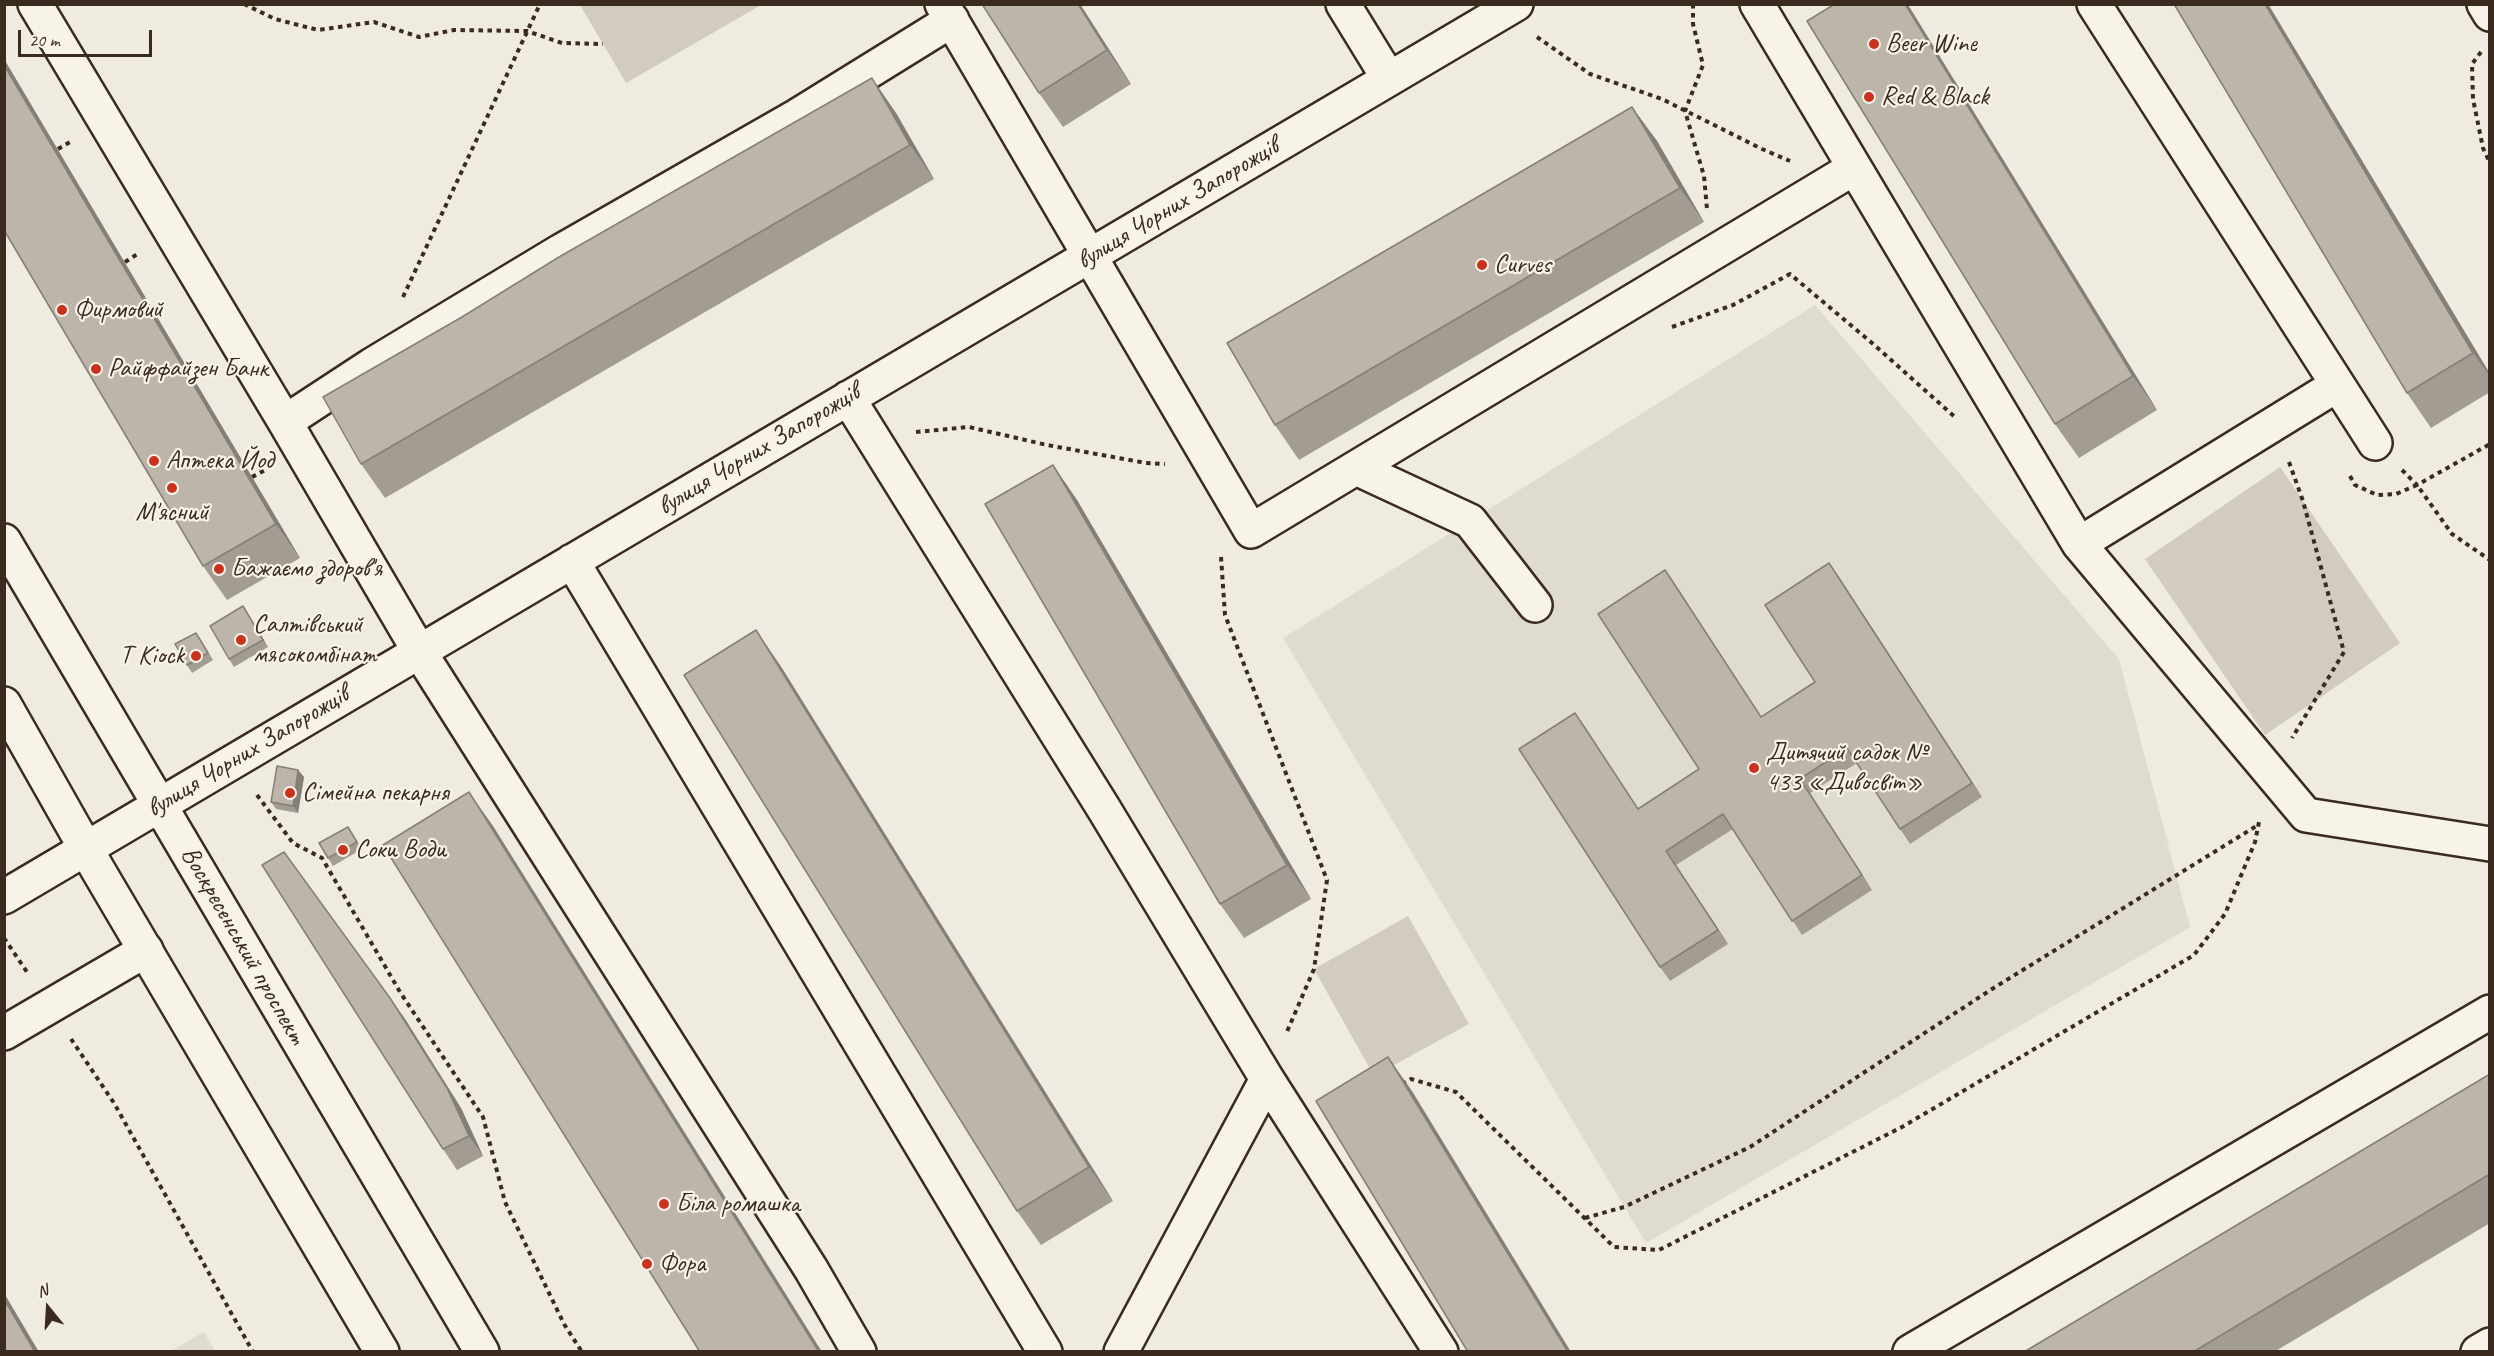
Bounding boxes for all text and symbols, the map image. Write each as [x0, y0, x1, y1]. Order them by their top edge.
scale bar [21, 18, 154, 56]
place label: Beer Wine [1886, 28, 1977, 60]
text: 20 m [29, 29, 60, 51]
marker: Beer Wine [1867, 37, 1881, 51]
place label: Red & Black [1881, 81, 1989, 113]
marker: Red & Black [1862, 90, 1876, 104]
street label: вулиця Чорних Запорожців [1071, 131, 1285, 277]
place label: Curves [1494, 249, 1551, 281]
marker: Curves [1475, 258, 1489, 272]
place label: Фирмовий [74, 294, 163, 326]
marker: Фирмовий [55, 303, 69, 317]
place label: Райффайзен Банк [108, 353, 268, 385]
marker: Райффайзен Банк [89, 362, 103, 376]
street label: вулиця Чорних Запорожців [652, 377, 866, 523]
place label: Аптека Йод [166, 445, 274, 477]
marker: Аптека Йод [147, 454, 161, 468]
marker: М'ясний [165, 481, 179, 495]
place label: М'ясний [135, 497, 209, 529]
place label: Бажаємо здоров'я [231, 553, 382, 585]
marker: Бажаємо здоров'я [212, 562, 226, 576]
place label: Салтівський мясокомбінат [253, 609, 376, 670]
marker: Салтівський мясокомбінат [234, 633, 248, 647]
place label: T Kiock [120, 640, 184, 672]
marker: T Kiock [189, 649, 203, 663]
street label: вулиця Чорних Запорожців [141, 679, 355, 825]
place label: Дитячий садок № 433 «Дивосвіт» [1766, 737, 1926, 798]
marker: Дитячий садок № 433 «Дивосвіт» [1747, 761, 1761, 775]
place label: Сімейна пекарня [302, 777, 449, 809]
marker: Сімейна пекарня [283, 786, 297, 800]
place label: Соки Води [355, 834, 446, 866]
street label: Воскресенський проспект [173, 841, 313, 1051]
marker: Соки Води [336, 843, 350, 857]
place label: Біла ромашка [676, 1188, 800, 1220]
marker: Біла ромашка [657, 1197, 671, 1211]
place label: Фора [659, 1248, 705, 1280]
marker: Фора [640, 1257, 654, 1271]
north arrow [18, 1278, 78, 1338]
text: N [35, 1280, 50, 1302]

